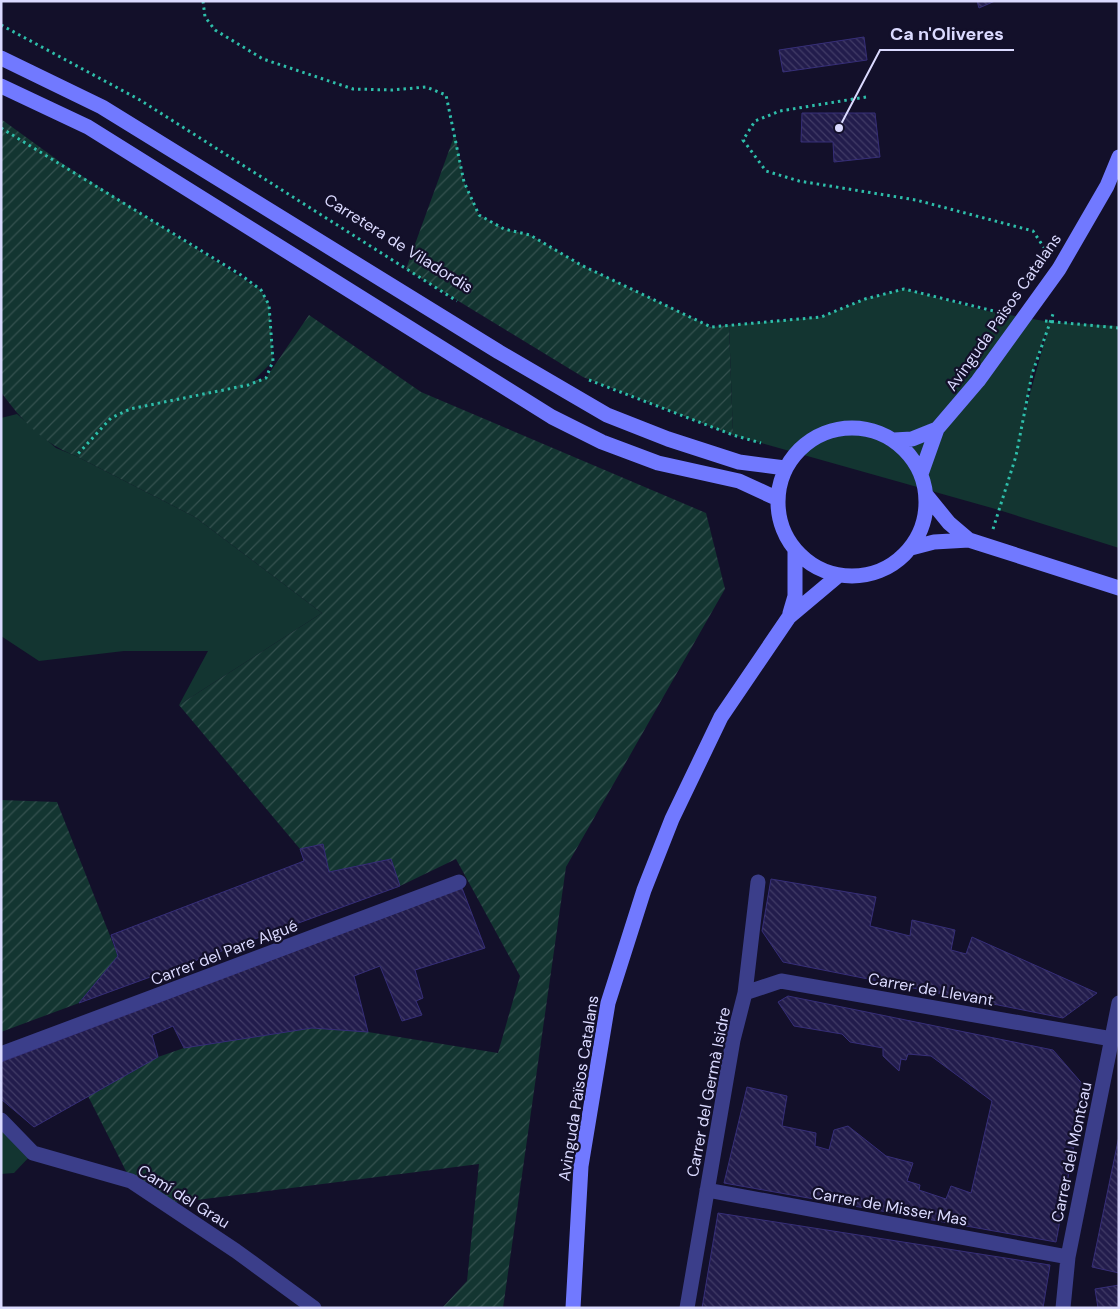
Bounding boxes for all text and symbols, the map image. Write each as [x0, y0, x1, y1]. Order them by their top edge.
callout: Ca n'Oliveres [880, 17, 1014, 50]
text: Ca n'Oliveres [890, 22, 1004, 46]
street label: Carretera de Viladordis [320, 189, 477, 298]
street label: Avinguda Països Catalans [941, 229, 1066, 395]
street label: Carrer del Pare Algué [148, 915, 301, 990]
street label: Carrer de Llevant [866, 968, 995, 1011]
street label: Avinguda Països Catalans [553, 994, 604, 1182]
street label: Carrer del Germà Isidre [682, 1005, 735, 1179]
street label: Carrer del Montcau [1046, 1080, 1097, 1224]
street label: Camí del Grau [134, 1160, 234, 1233]
street label: Carrer de Misser Mas [811, 1183, 969, 1230]

